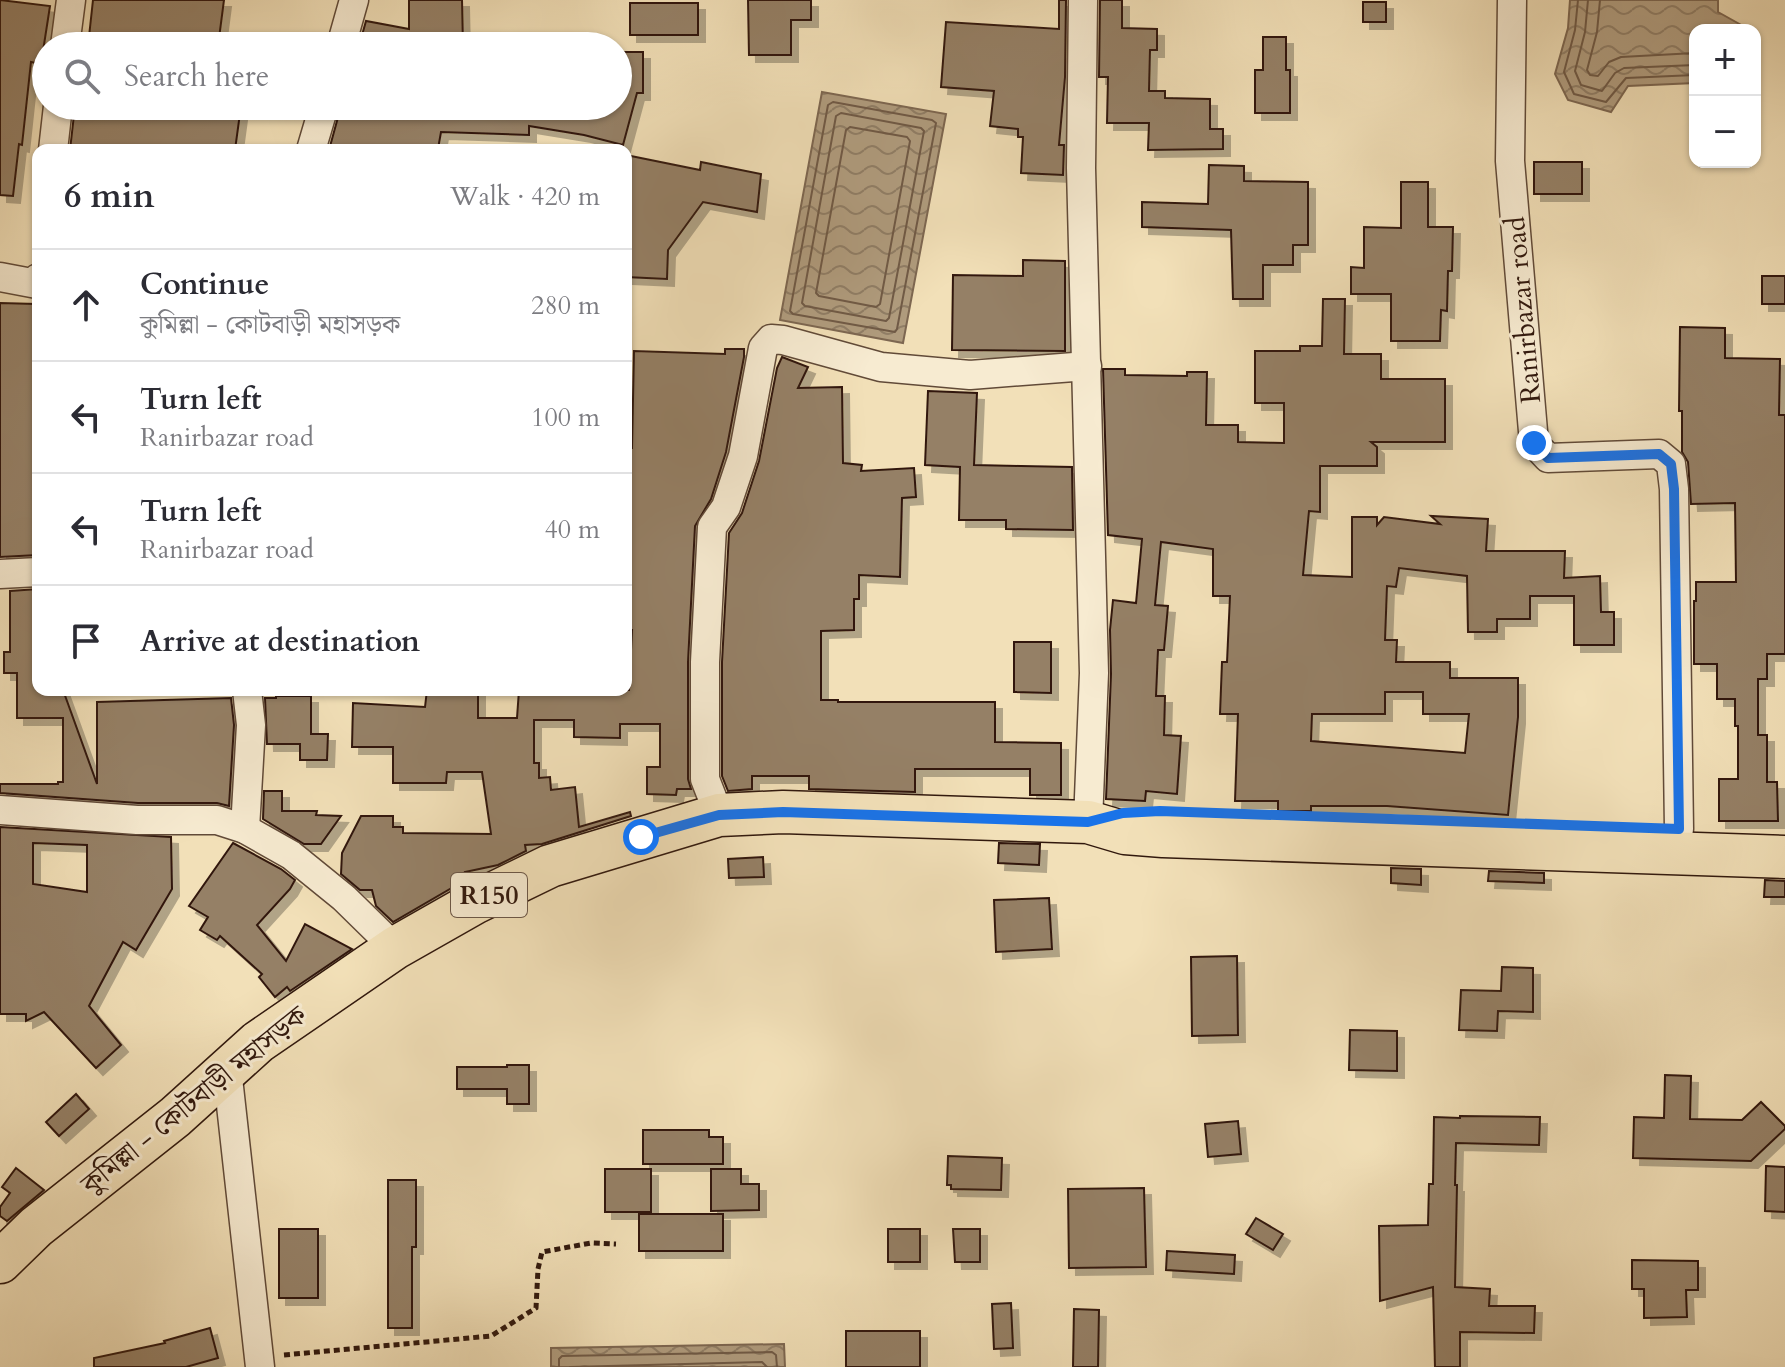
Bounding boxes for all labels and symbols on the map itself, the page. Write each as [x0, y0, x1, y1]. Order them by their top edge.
street label: Ranirbazar road [1496, 215, 1550, 405]
route end [1516, 425, 1552, 461]
route start [623, 819, 659, 855]
road number: R150 [451, 873, 527, 917]
street label: কুমিল্লা - কোটবাড়ী মহাসড়ক [72, 996, 316, 1204]

